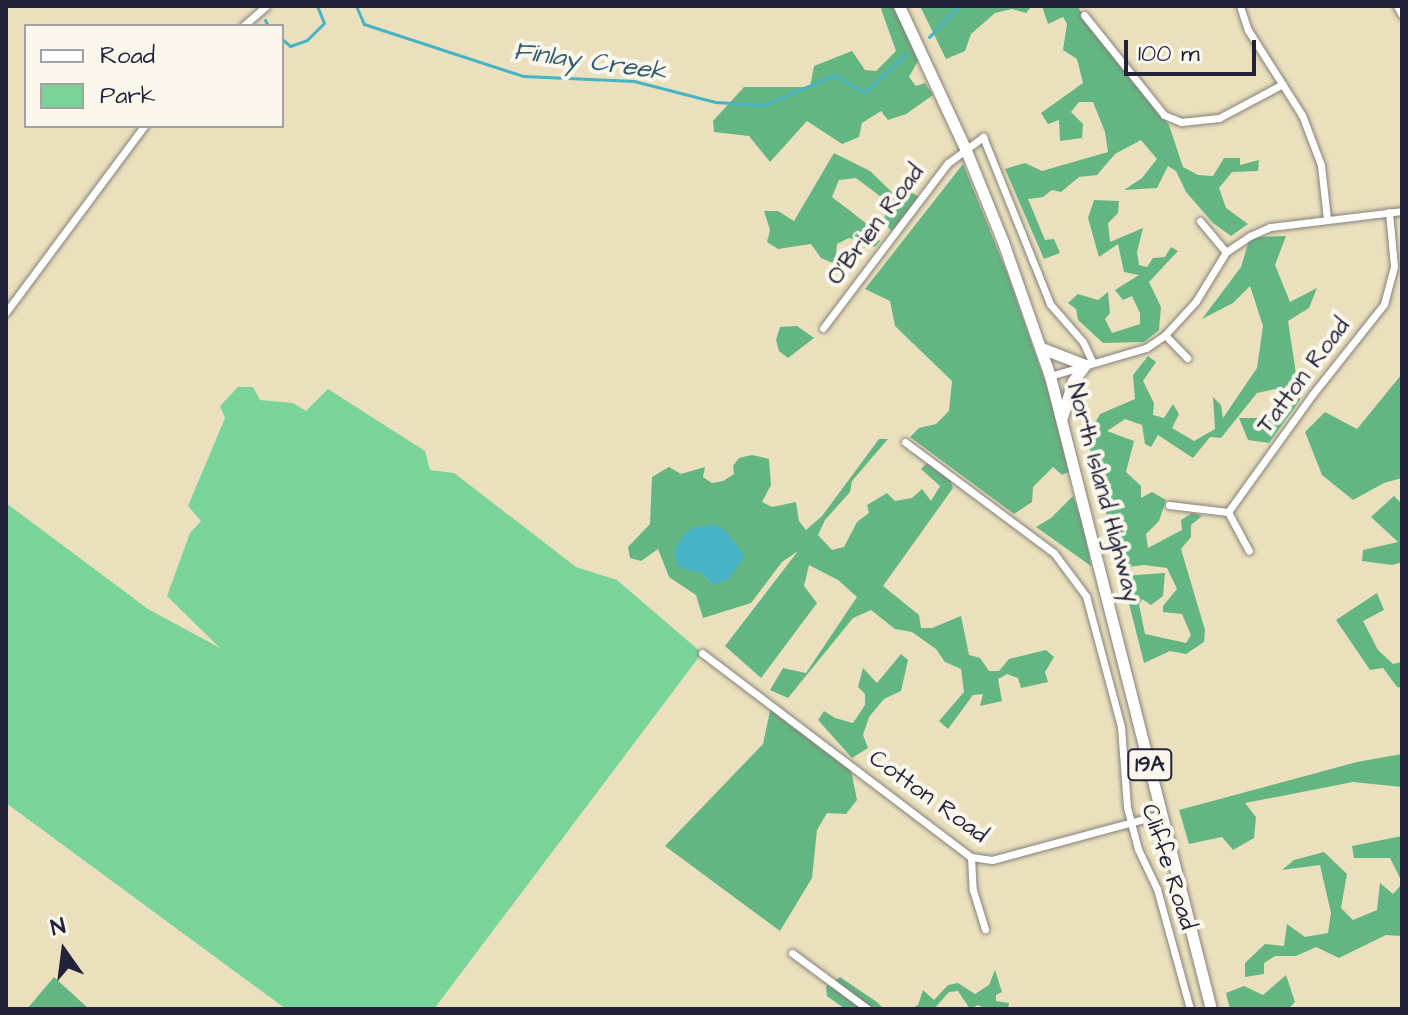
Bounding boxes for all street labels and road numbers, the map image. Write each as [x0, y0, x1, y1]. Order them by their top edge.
street label: O'Brien Road [821, 159, 931, 291]
street label: Tatton Road [1251, 313, 1357, 439]
street label: North Island Highway [1060, 380, 1146, 606]
street label: Cotton Road [863, 744, 993, 850]
road number: 19A [1126, 747, 1174, 783]
street label: Cliffe Road [1134, 800, 1202, 934]

